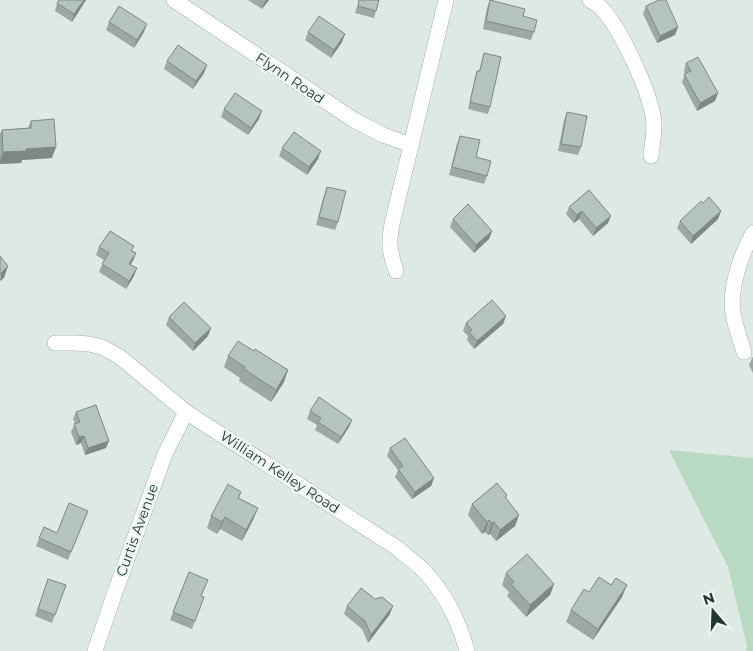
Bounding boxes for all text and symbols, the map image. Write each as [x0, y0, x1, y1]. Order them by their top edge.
street label: Flynn Road [252, 48, 328, 108]
street label: William Kelley Road [217, 427, 343, 517]
street label: Curtis Avenue [112, 481, 162, 579]
north arrow [688, 586, 738, 636]
text: N [700, 588, 717, 609]

